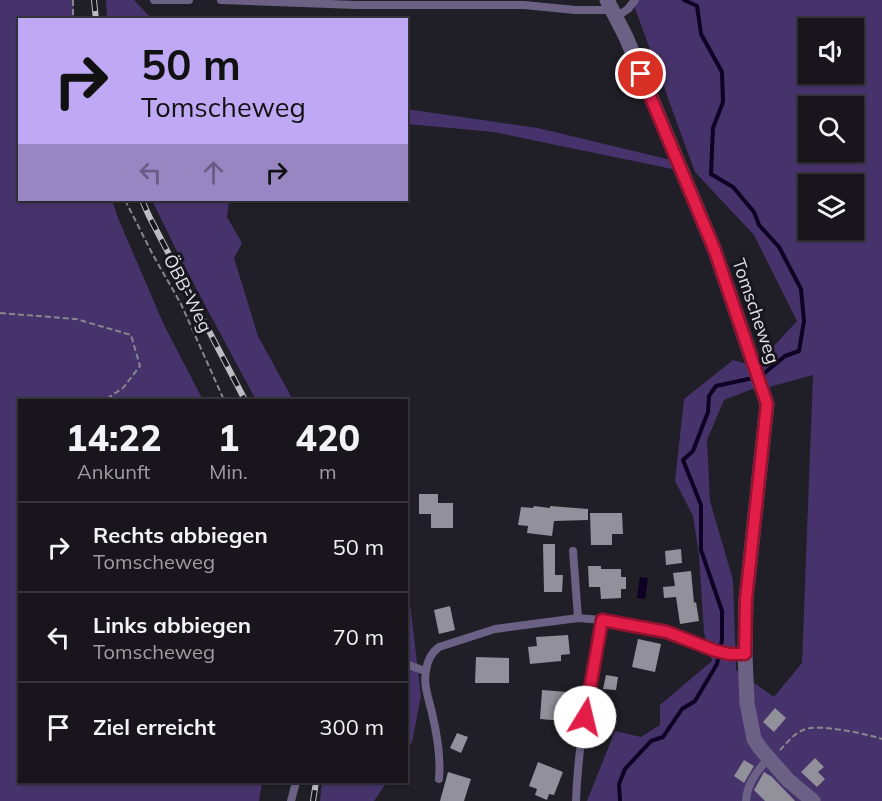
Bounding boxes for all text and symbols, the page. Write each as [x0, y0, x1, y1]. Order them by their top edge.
map controls [798, 18, 864, 240]
button: sound [798, 18, 864, 84]
text: 50 m [141, 38, 241, 91]
icon: right [42, 42, 120, 120]
pin [615, 48, 666, 99]
icon: arrive [624, 57, 657, 90]
text: Tomscheweg [141, 90, 306, 124]
button: search [798, 96, 864, 162]
icon: left [134, 156, 167, 189]
icon: ahead [197, 156, 230, 189]
icon: right [260, 156, 293, 189]
button: layers [798, 174, 864, 240]
street label: ÖBB-Weg [158, 250, 218, 336]
street label: Tomscheweg [727, 255, 785, 367]
text: 14:22 [66, 415, 162, 460]
text: 1 [218, 415, 239, 460]
text: 420 [295, 415, 360, 460]
text: Ankunft [77, 459, 150, 484]
text: Min. [209, 459, 248, 484]
text: m [319, 459, 337, 484]
text: Rechts abbiegen [93, 521, 268, 549]
icon: right [42, 531, 75, 564]
text: 50 m [333, 533, 384, 561]
text: Tomscheweg [93, 549, 215, 574]
text: Links abbiegen [93, 611, 251, 639]
icon: left [42, 621, 75, 654]
text: 70 m [333, 623, 384, 651]
text: Tomscheweg [93, 639, 215, 664]
position arrow [553, 685, 617, 749]
icon: arrive [42, 711, 75, 744]
text: Ziel erreicht [93, 713, 216, 741]
text: 300 m [319, 713, 384, 741]

